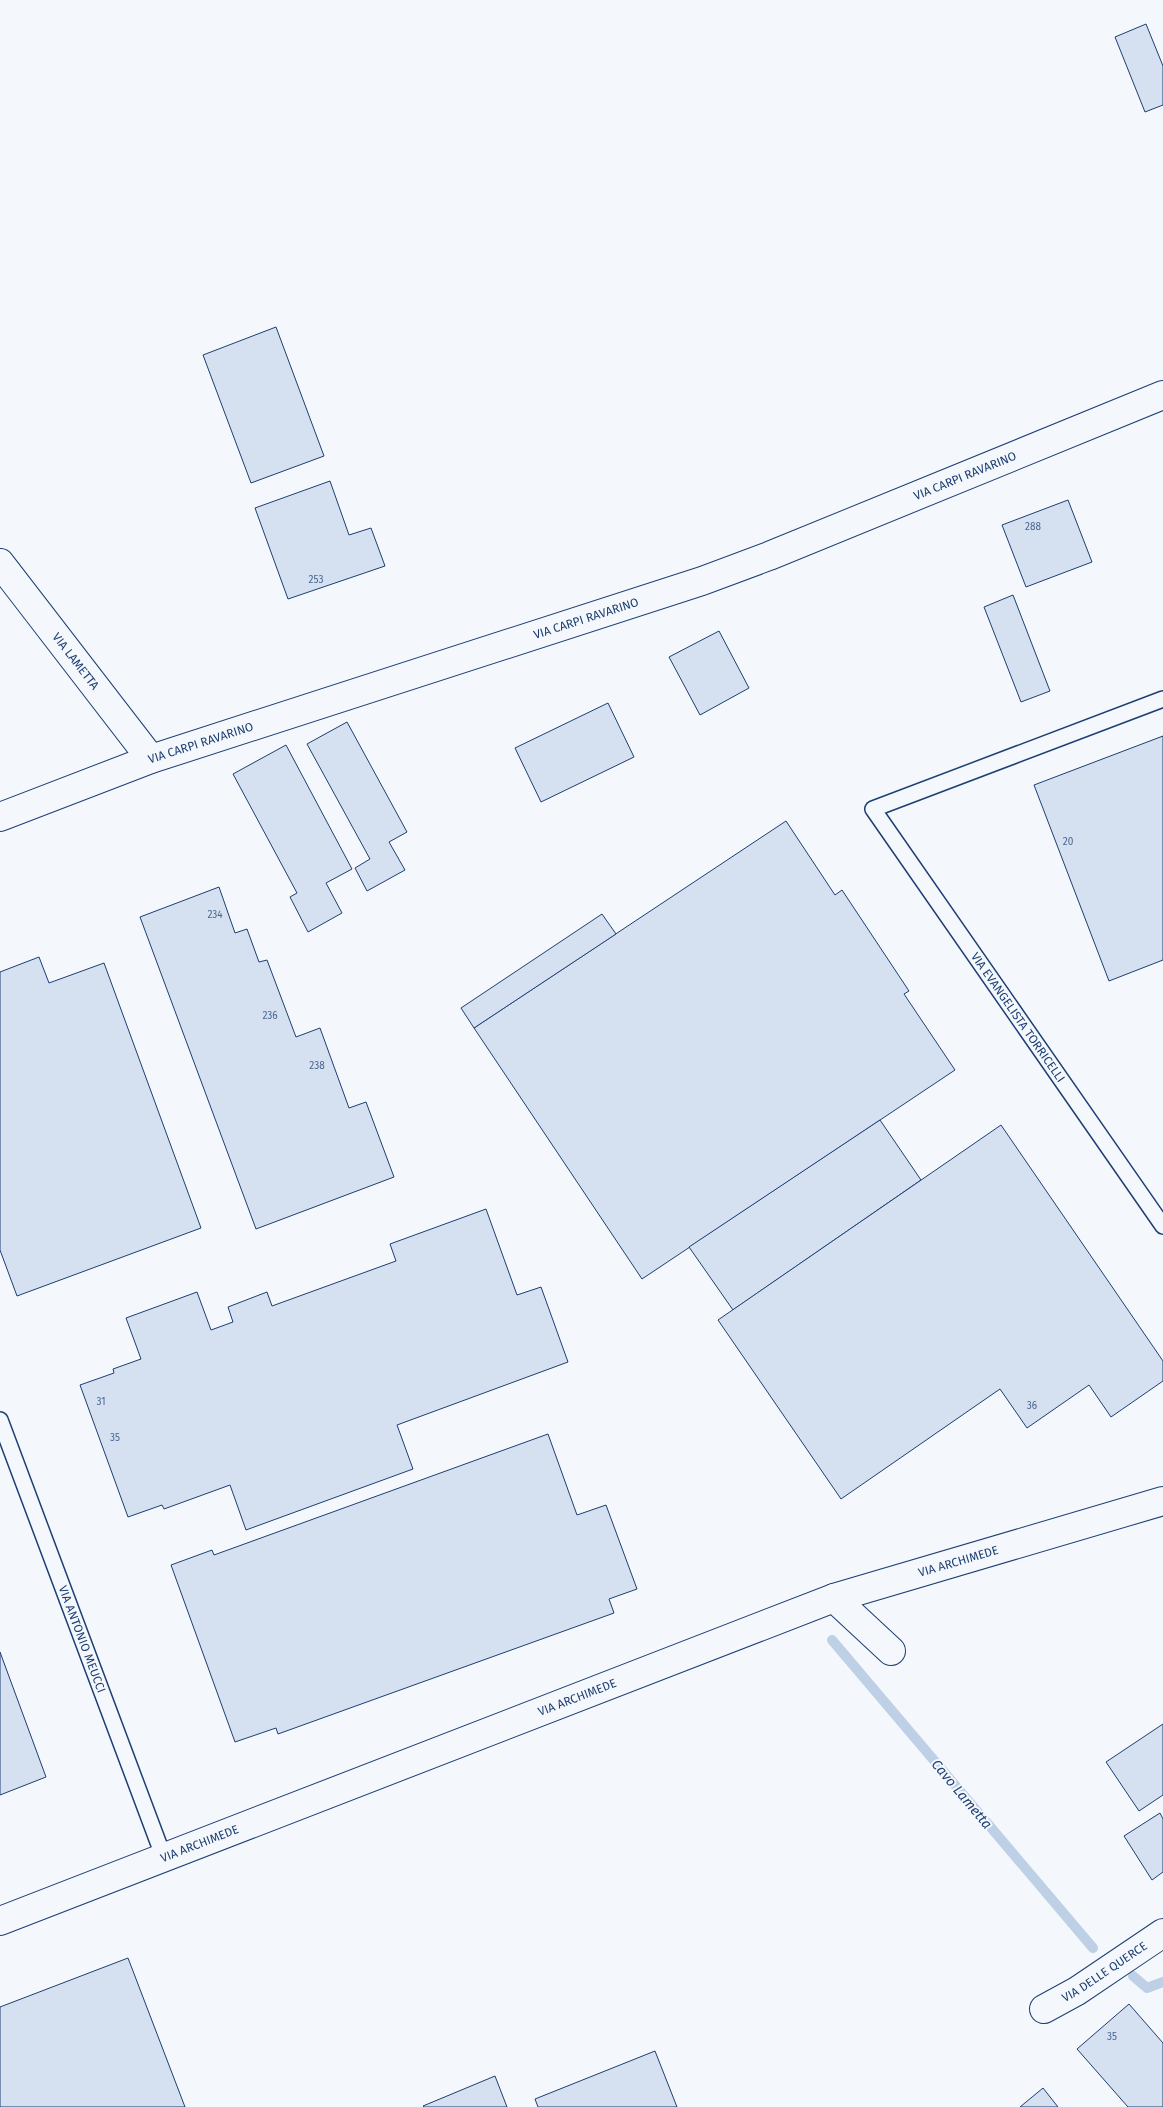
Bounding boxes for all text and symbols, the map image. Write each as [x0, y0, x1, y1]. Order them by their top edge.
street label: VIA CARPI RAVARINO [912, 449, 1018, 503]
house number: 288 [1025, 521, 1041, 533]
house number: 253 [309, 574, 323, 586]
street label: VIA CARPI RAVARINO [532, 595, 640, 642]
street label: VIA LAMETTA [49, 630, 102, 692]
street label: VIA CARPI RAVARINO [146, 719, 255, 766]
house number: 20 [1063, 836, 1074, 848]
house number: 234 [207, 909, 223, 921]
street label: VIA EVANGELISTA TORRICELLI [968, 950, 1068, 1085]
house number: 236 [262, 1010, 278, 1022]
house number: 238 [309, 1060, 325, 1072]
house number: 31 [96, 1396, 106, 1408]
house number: 36 [1027, 1400, 1037, 1412]
house number: 35 [110, 1432, 120, 1444]
street label: VIA ARCHIMEDE [917, 1543, 1000, 1580]
street label: VIA ANTONIO MEUCCI [56, 1584, 108, 1695]
street label: VIA ARCHIMEDE [536, 1676, 618, 1719]
water label: Cavo Lametta [928, 1756, 995, 1832]
street label: VIA ARCHIMEDE [158, 1822, 241, 1865]
street label: VIA DELLE QUERCE [1060, 1939, 1150, 2005]
house number: 35 [1107, 2031, 1117, 2043]

